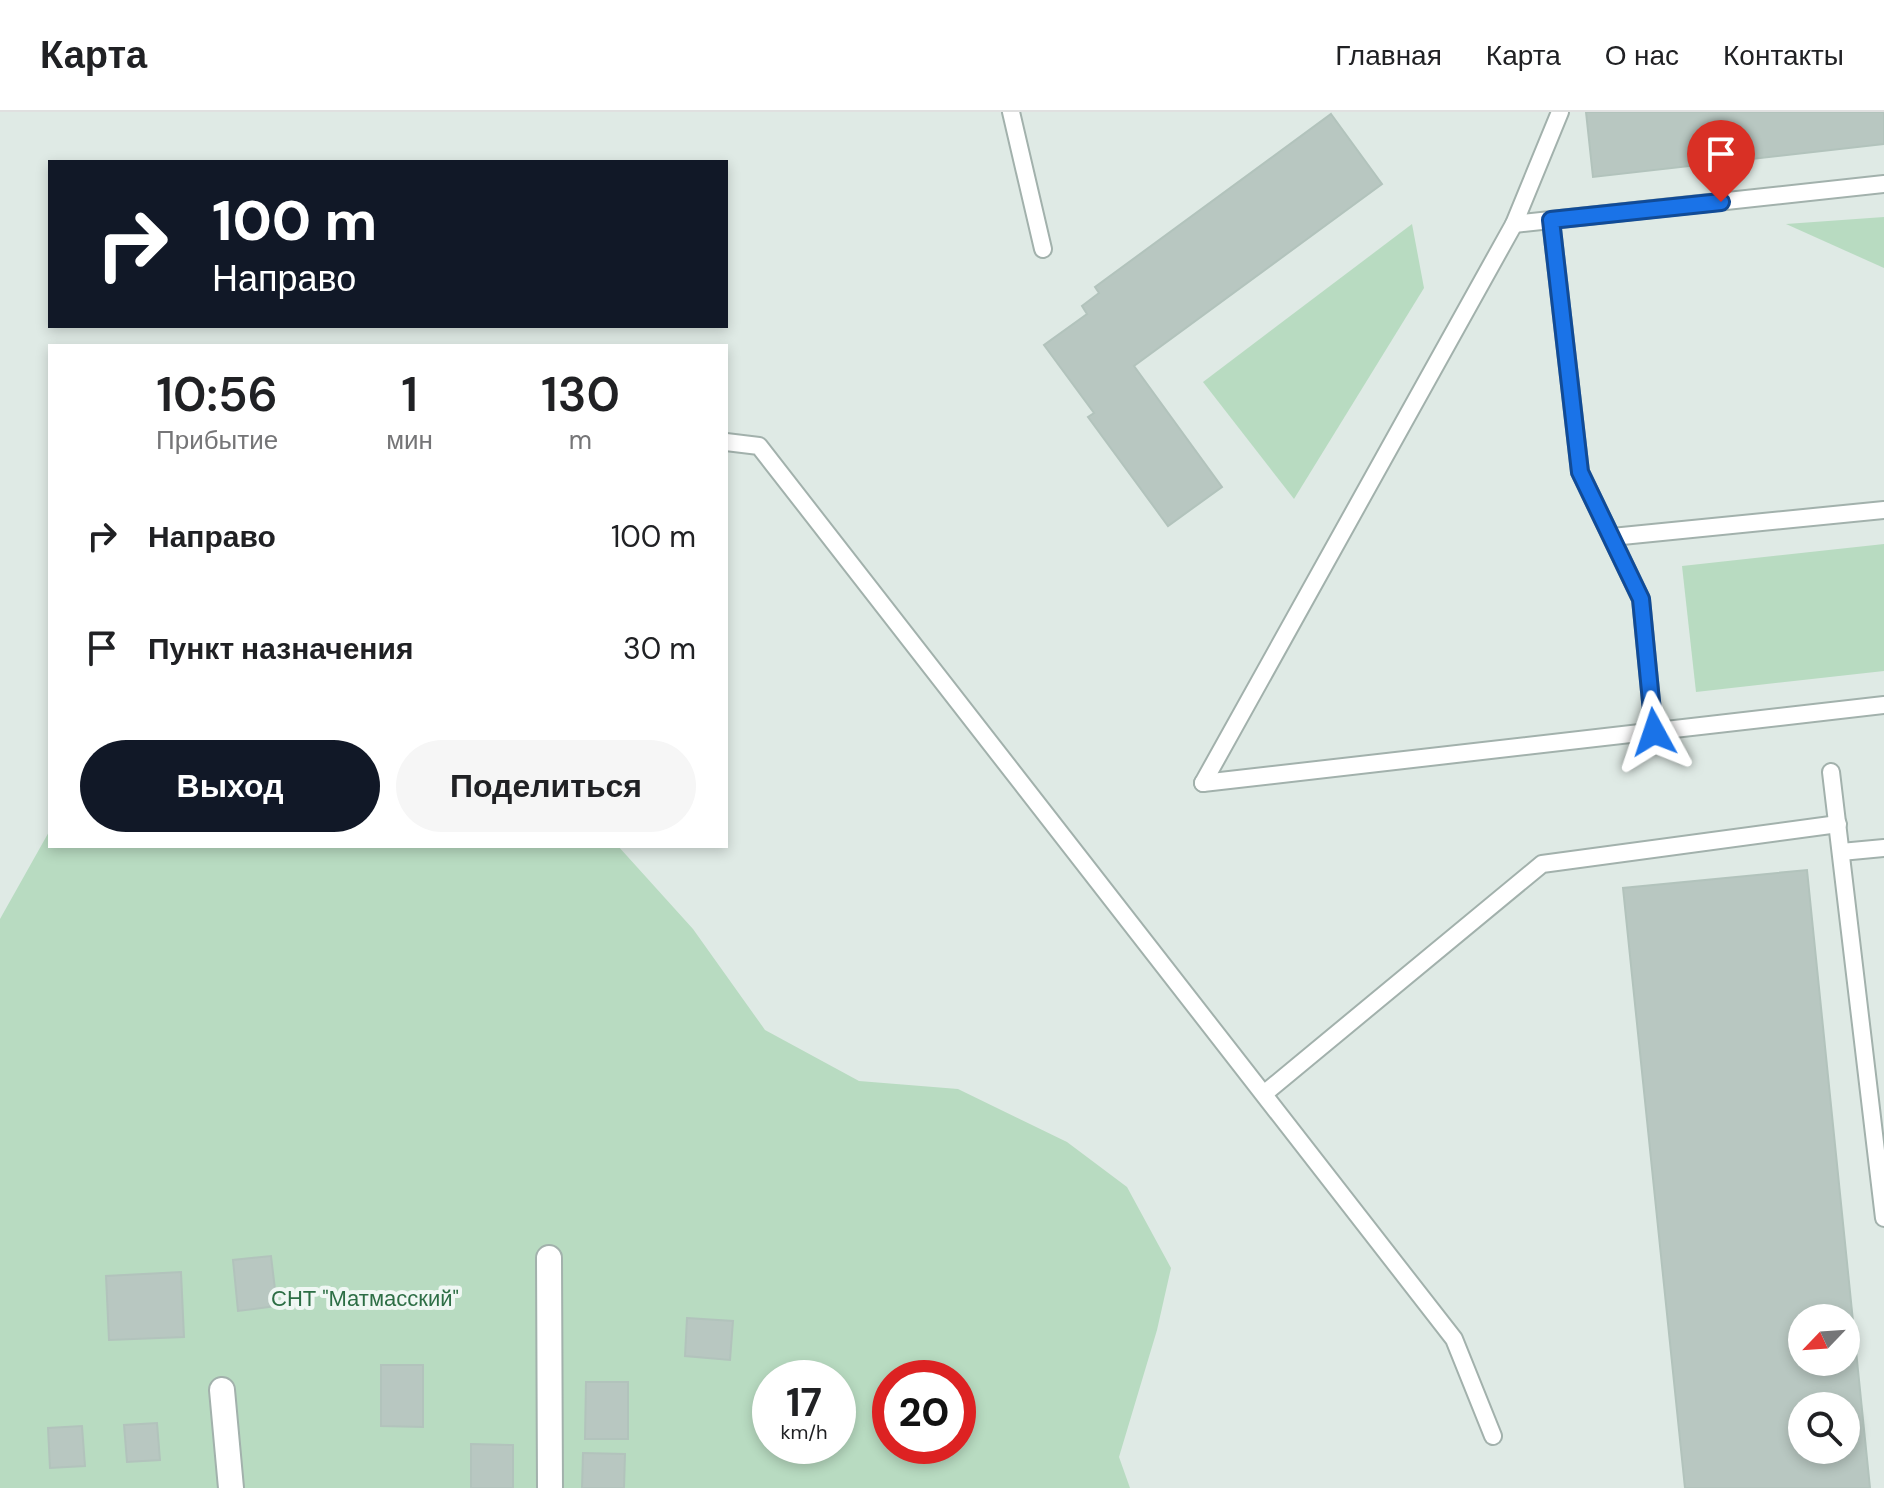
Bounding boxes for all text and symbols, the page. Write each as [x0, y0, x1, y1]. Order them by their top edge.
text: Карта [40, 30, 147, 80]
text: Главная [1335, 37, 1442, 74]
text: Карта [1486, 37, 1561, 74]
text: О нас [1605, 37, 1679, 74]
text: Контакты [1723, 37, 1844, 74]
pin [1687, 120, 1755, 202]
icon: arrive [1699, 132, 1743, 176]
text: 100 m [212, 184, 377, 257]
icon: right [80, 192, 184, 296]
text: Направо [212, 255, 356, 302]
text: 10:56 [156, 363, 278, 426]
text: 1 [401, 363, 418, 426]
text: 130 [541, 363, 620, 426]
text: Прибытие [156, 423, 278, 457]
text: мин [386, 423, 433, 457]
text: m [569, 423, 592, 457]
icon: right [80, 514, 124, 558]
text: Направо [148, 517, 276, 556]
text: 100 m [611, 517, 696, 556]
icon: arrive [80, 626, 124, 670]
text: Пункт назначения [148, 629, 413, 668]
text: 30 m [623, 629, 696, 668]
position arrow [1612, 690, 1696, 774]
button: Выход [80, 740, 380, 832]
button: Поделиться [396, 740, 696, 832]
park label: СНТ "Матмасский" [271, 1284, 459, 1313]
north arrow [1788, 1304, 1860, 1376]
map controls [1788, 1304, 1860, 1464]
speed limit sign: 20 [872, 1360, 976, 1464]
text: 17 [786, 1376, 822, 1428]
button: search [1788, 1392, 1860, 1464]
text: km/h [780, 1419, 828, 1445]

